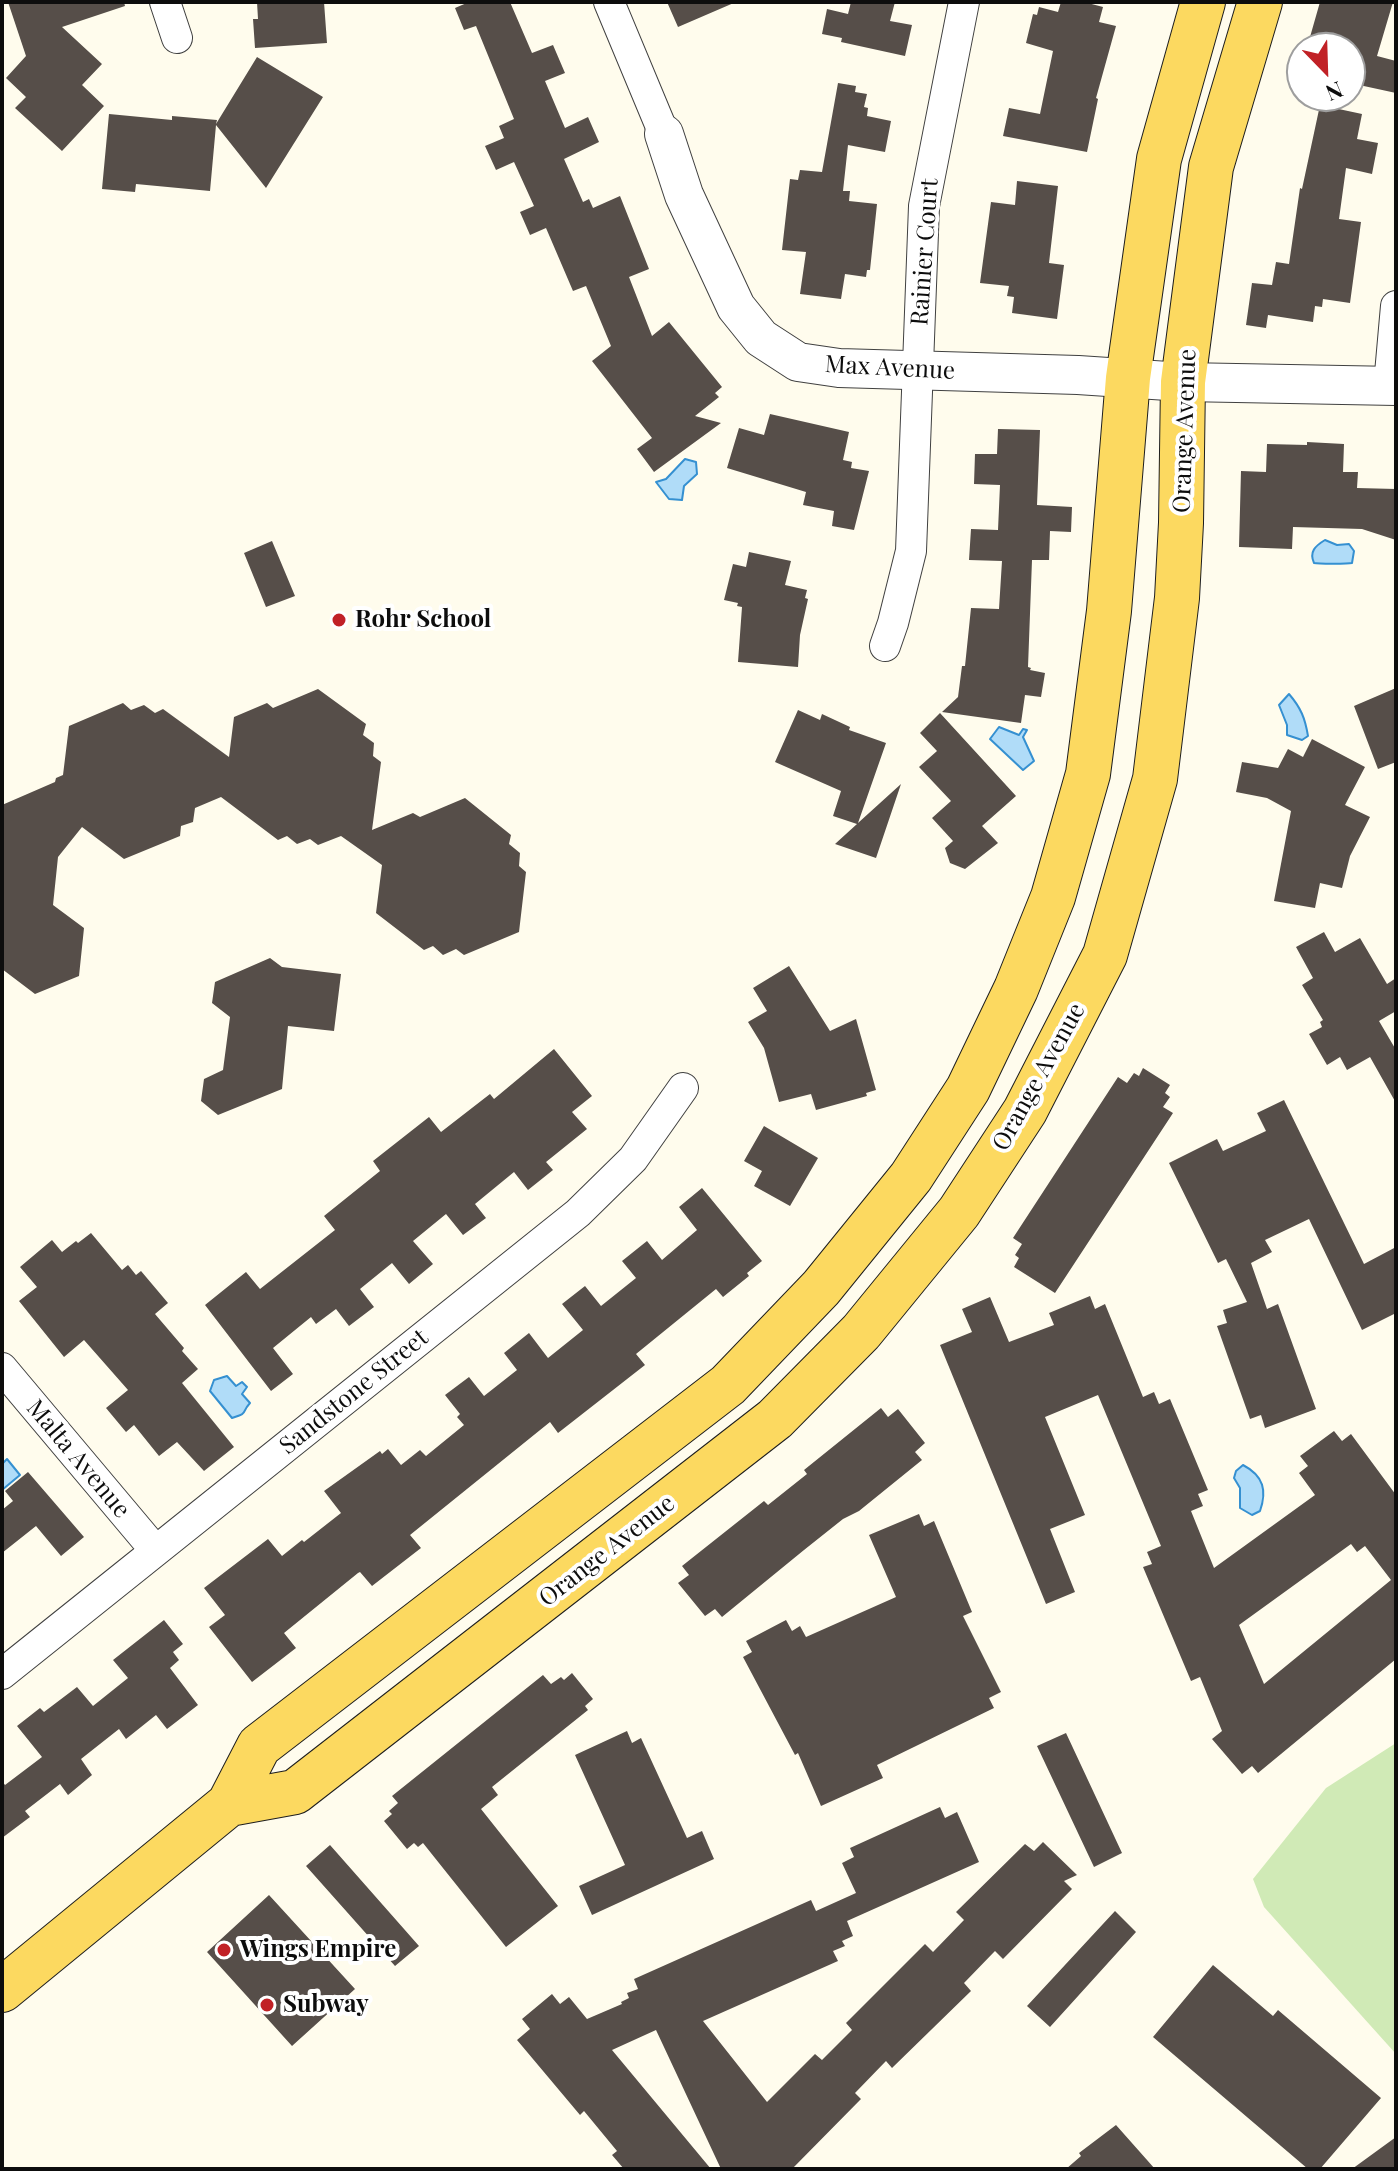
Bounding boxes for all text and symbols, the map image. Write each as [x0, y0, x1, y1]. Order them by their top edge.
north arrow [1286, 32, 1366, 112]
text: N [1321, 75, 1348, 109]
street label: Rainier Court [905, 177, 945, 327]
street label: Orange Avenue [1168, 348, 1202, 514]
street label: Max Avenue [824, 350, 956, 386]
place label: Rohr School [355, 606, 491, 634]
marker: Rohr School [330, 611, 348, 629]
street label: Orange Avenue [987, 998, 1091, 1156]
street label: Sandstone Street [274, 1323, 434, 1461]
street label: Malta Avenue [20, 1394, 136, 1524]
street label: Orange Avenue [533, 1489, 681, 1613]
place label: Wings Empire [240, 1936, 396, 1964]
marker: Wings Empire [215, 1941, 233, 1959]
place label: Subway [283, 1991, 369, 2019]
marker: Subway [258, 1996, 276, 2014]

